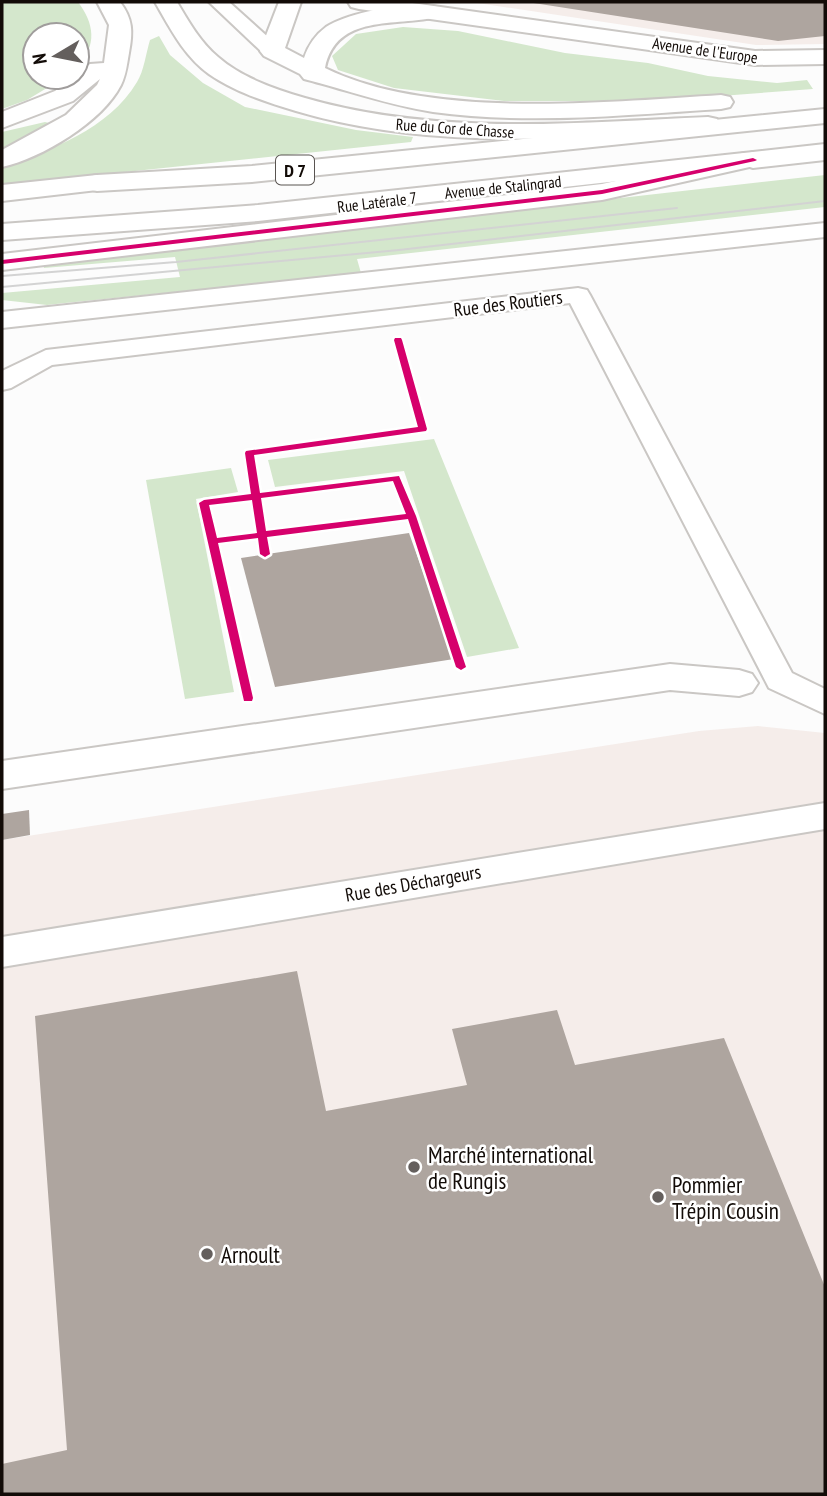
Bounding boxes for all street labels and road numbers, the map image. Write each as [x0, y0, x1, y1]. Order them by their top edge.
street label: Avenue de l'Europe [651, 33, 759, 67]
street label: Rue du Cor de Chasse [395, 114, 515, 142]
road number: D 7 [276, 155, 314, 184]
street label: Avenue de Stalingrad [444, 171, 562, 203]
street label: Rue Latérale 7 [336, 187, 418, 217]
street label: Rue des Routiers [452, 284, 564, 322]
street label: Rue des Déchargeurs [343, 859, 483, 907]

